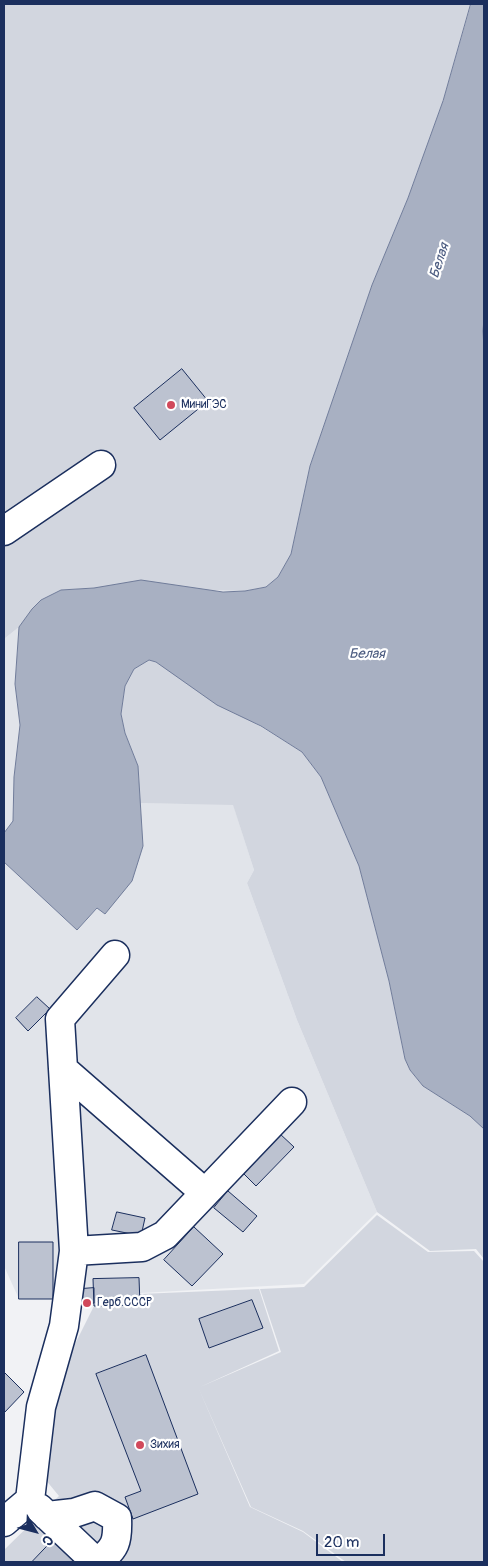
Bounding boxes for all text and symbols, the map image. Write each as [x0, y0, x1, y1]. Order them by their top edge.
water label: Белая [426, 241, 454, 281]
place label: МиниГЭС [181, 398, 227, 412]
marker: МиниГЭС [165, 399, 177, 411]
water label: Белая [349, 646, 385, 662]
place label: Герб СССР [97, 1296, 152, 1310]
marker: Герб СССР [81, 1297, 93, 1309]
place label: Зихия [150, 1438, 180, 1452]
marker: Зихия [134, 1439, 146, 1451]
north arrow [10, 1506, 60, 1556]
scale bar [318, 1524, 387, 1556]
text: С [38, 1532, 57, 1549]
text: 20 m [324, 1533, 359, 1552]

